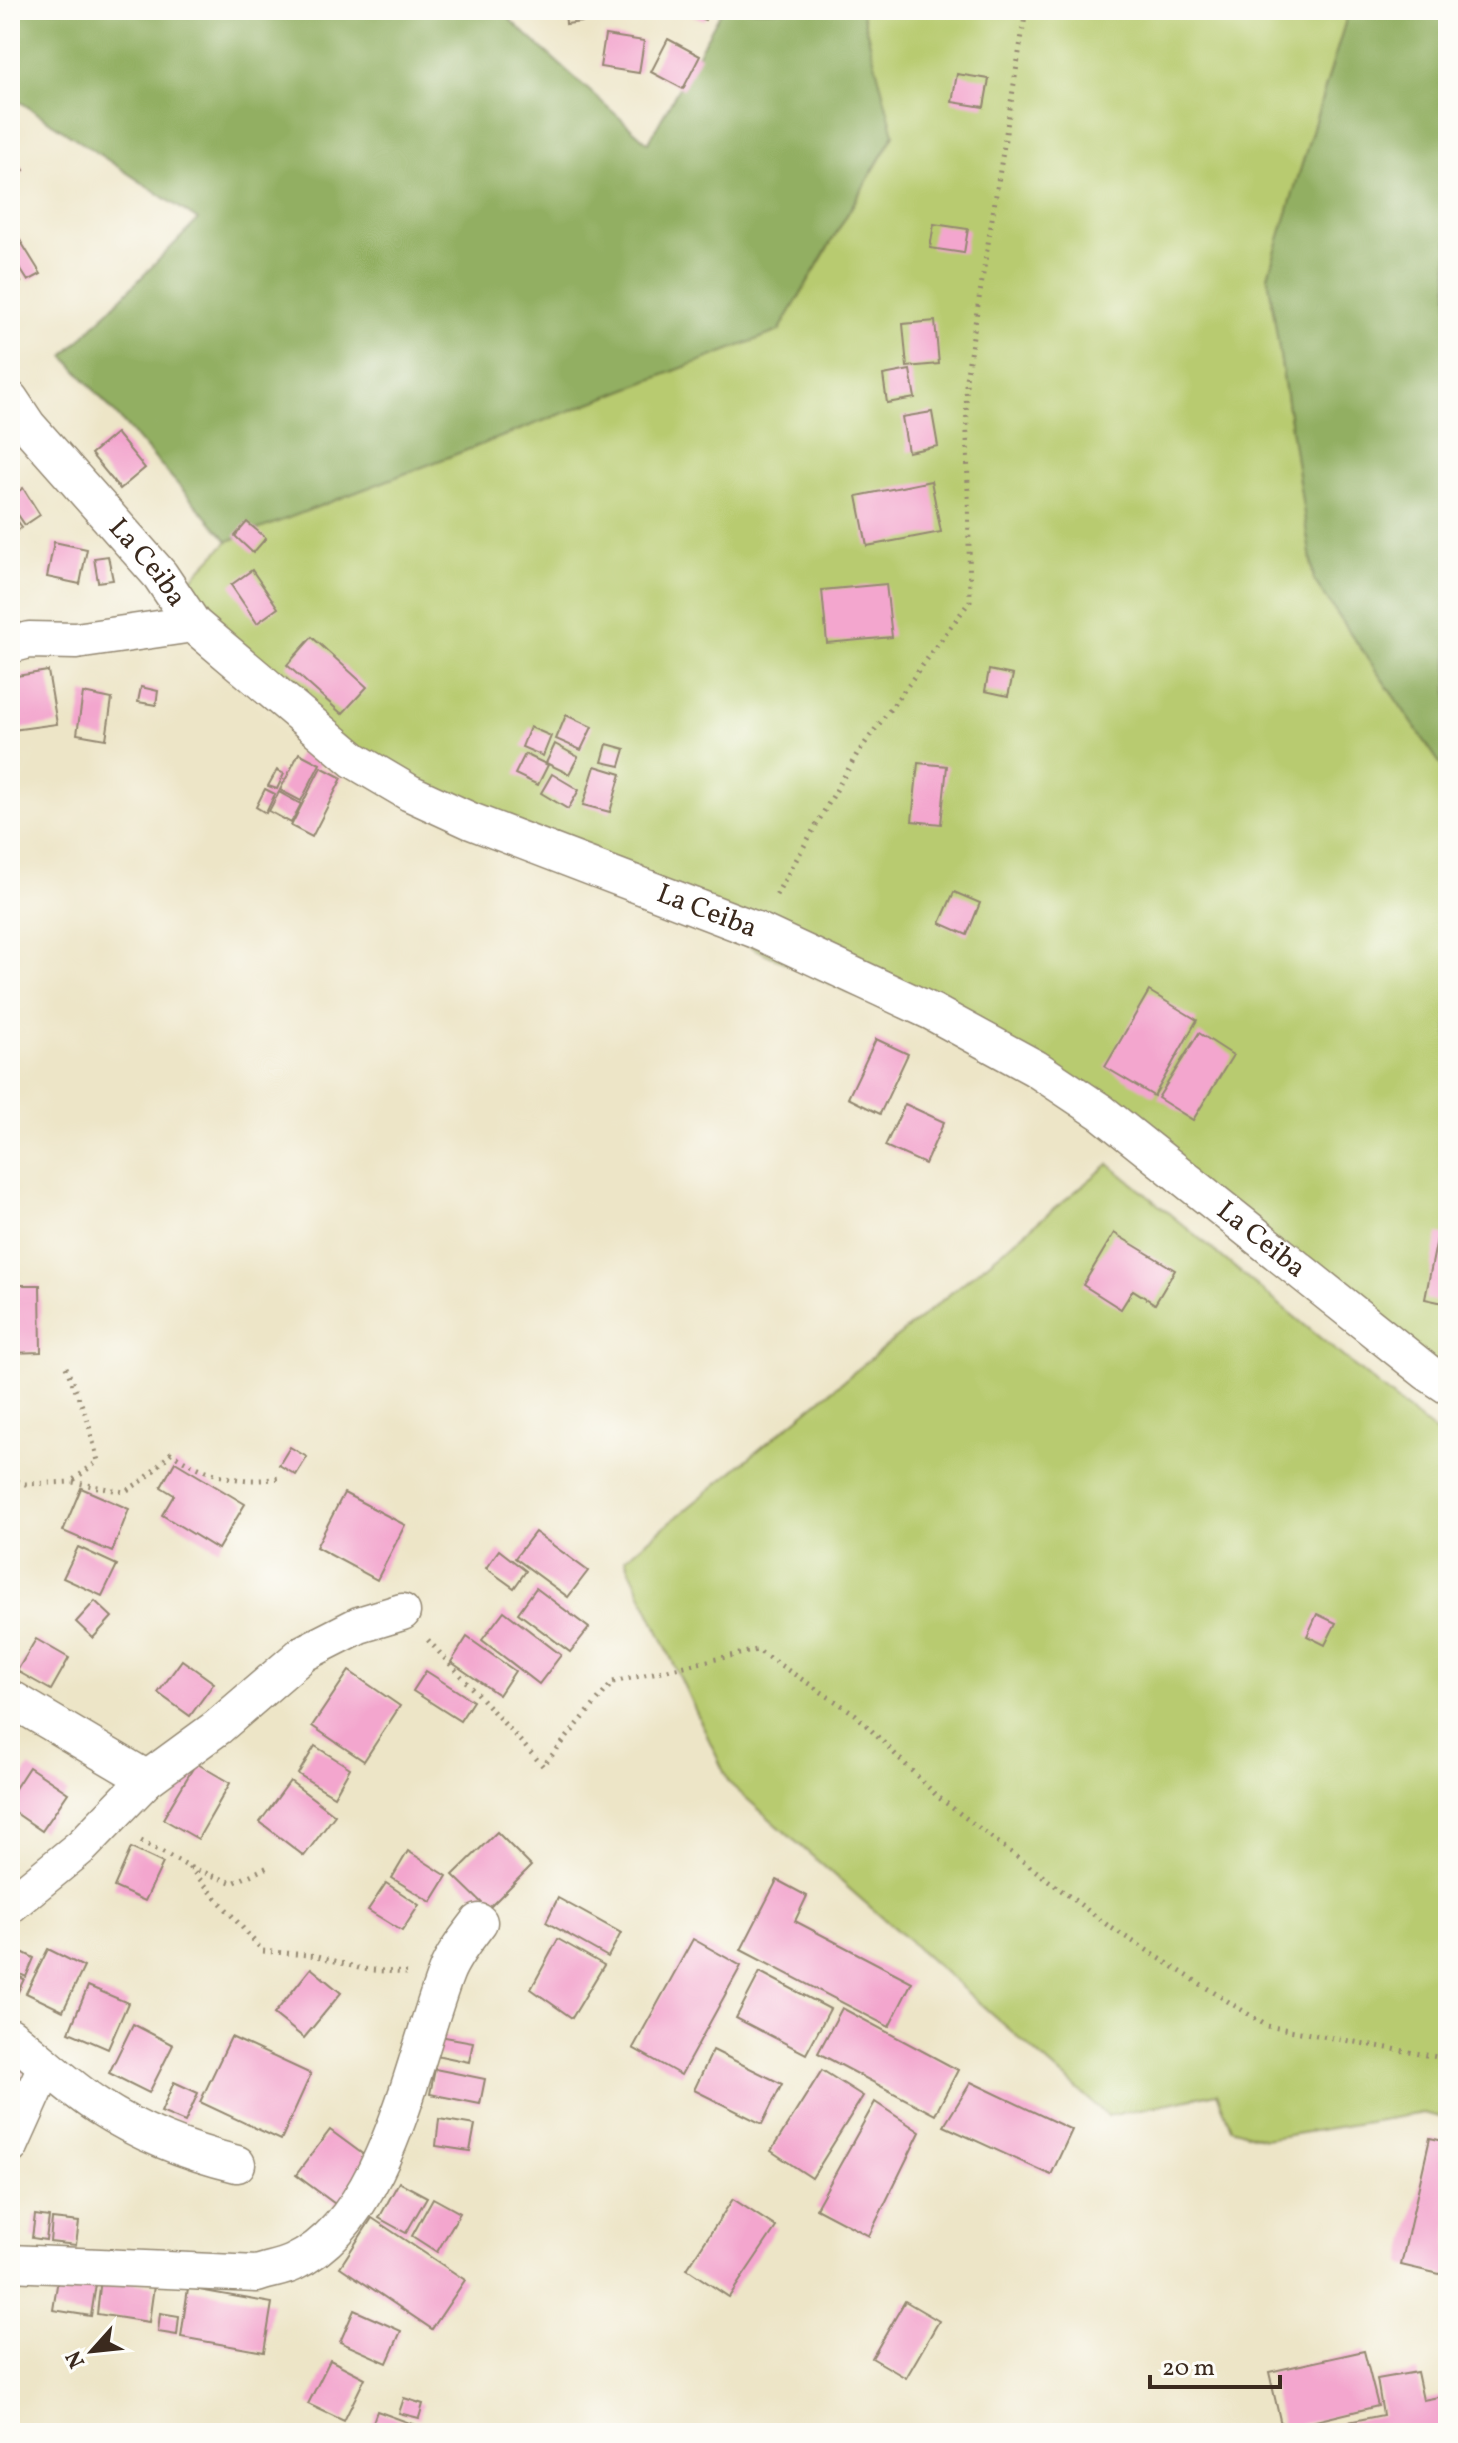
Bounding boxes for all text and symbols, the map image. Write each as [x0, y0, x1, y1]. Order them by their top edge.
street label: La Ceiba [99, 510, 196, 615]
street label: La Ceiba [651, 874, 763, 948]
street label: La Ceiba [1208, 1192, 1314, 1287]
north arrow [52, 2311, 132, 2391]
scale bar [1150, 2339, 1280, 2389]
text: N [59, 2345, 94, 2373]
text: 20 m [1162, 2352, 1215, 2386]

